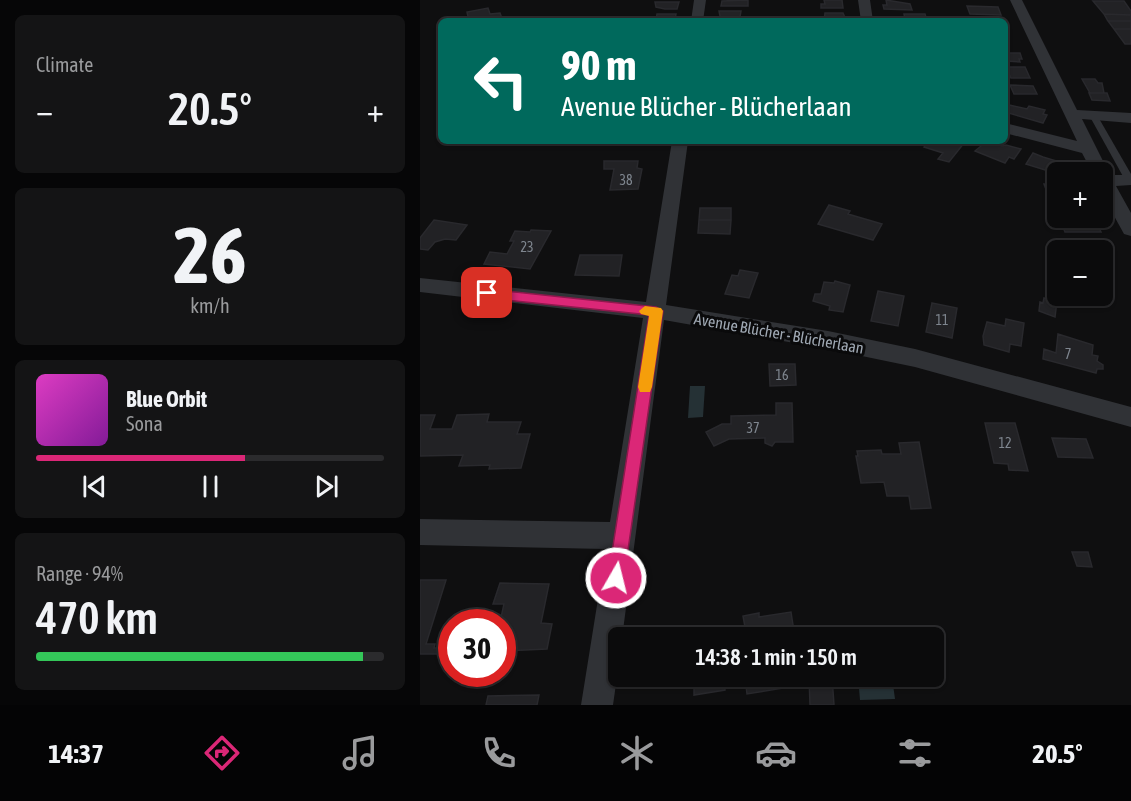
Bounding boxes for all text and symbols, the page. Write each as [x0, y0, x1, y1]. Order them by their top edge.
text: 90 m [561, 41, 636, 89]
icon: left [462, 42, 540, 120]
text: Climate [36, 53, 93, 76]
text: 20.5° [168, 83, 252, 135]
text: − [36, 91, 53, 129]
text: + [367, 91, 384, 129]
text: Avenue Blücher - Blücherlaan [561, 91, 852, 122]
map controls [1047, 162, 1113, 306]
button: + [1047, 162, 1113, 228]
house number: 38 [619, 172, 633, 188]
text: 26 [173, 210, 247, 300]
house number: 23 [520, 239, 534, 255]
button: − [1047, 240, 1113, 306]
pin [461, 267, 512, 318]
icon: arrive [470, 276, 503, 309]
text: km/h [190, 294, 230, 317]
street label: Avenue Blücher - Blücherlaan [693, 309, 865, 357]
house number: 11 [935, 312, 949, 328]
house number: 7 [1065, 346, 1071, 362]
house number: 16 [775, 367, 789, 383]
text: Blue Orbit [126, 386, 207, 412]
text: Sona [126, 412, 163, 435]
house number: 37 [746, 420, 760, 436]
house number: 12 [998, 435, 1012, 451]
icon: previous [78, 470, 111, 503]
icon: pause [194, 470, 227, 503]
icon: next [310, 470, 343, 503]
position arrow [584, 546, 648, 610]
text: Range · 94% [36, 562, 123, 585]
text: 470 km [36, 592, 158, 644]
speed limit sign: 30 [438, 609, 516, 687]
text: 14:38 · 1 min · 150 m [695, 644, 857, 670]
icon: directions [201, 732, 243, 774]
icon: music [339, 732, 381, 774]
icon: phone [478, 732, 520, 774]
icon: climate [616, 732, 658, 774]
icon: car [755, 732, 797, 774]
icon: filters [894, 732, 936, 774]
text: 14:37 [48, 738, 104, 769]
text: 20.5° [1032, 738, 1083, 769]

